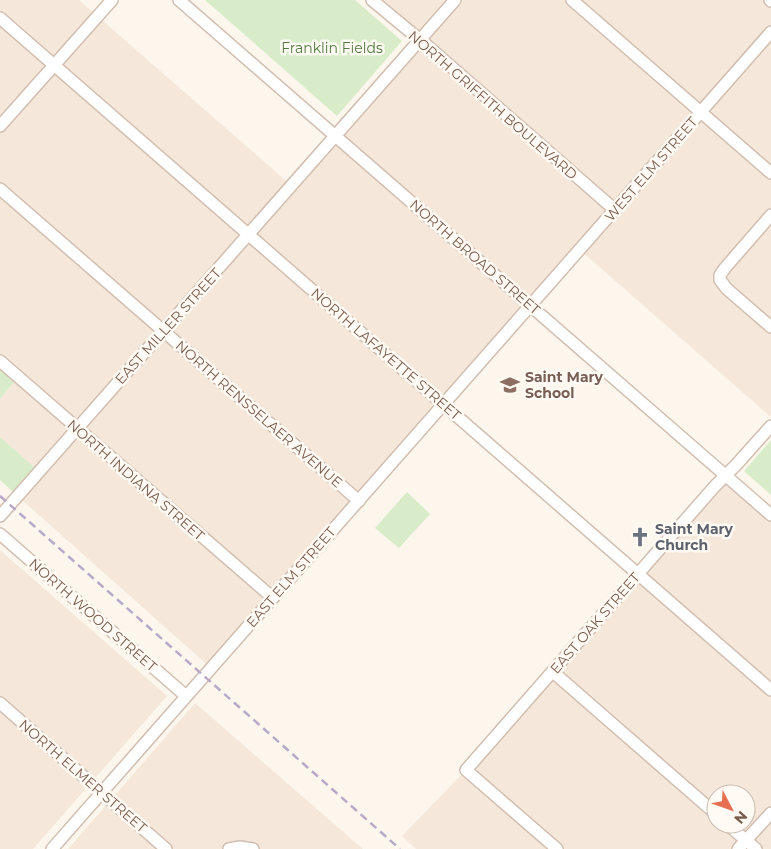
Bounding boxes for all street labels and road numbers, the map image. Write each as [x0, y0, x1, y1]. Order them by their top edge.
street label: NORTH GRIFFITH BOULEVARD [405, 27, 581, 183]
street label: WEST ELM STREET [601, 113, 701, 225]
street label: NORTH BROAD STREET [406, 195, 544, 319]
street label: EAST MILLER STREET [111, 264, 225, 388]
street label: NORTH LAFAYETTE STREET [307, 284, 465, 424]
street label: NORTH RENSSELAER AVENUE [172, 337, 346, 491]
street label: NORTH INDIANA STREET [64, 415, 208, 545]
street label: EAST ELM STREET [242, 523, 340, 631]
street label: NORTH WOOD STREET [25, 555, 161, 675]
street label: EAST OAK STREET [546, 569, 644, 677]
street label: NORTH ELMER STREET [15, 715, 151, 837]

